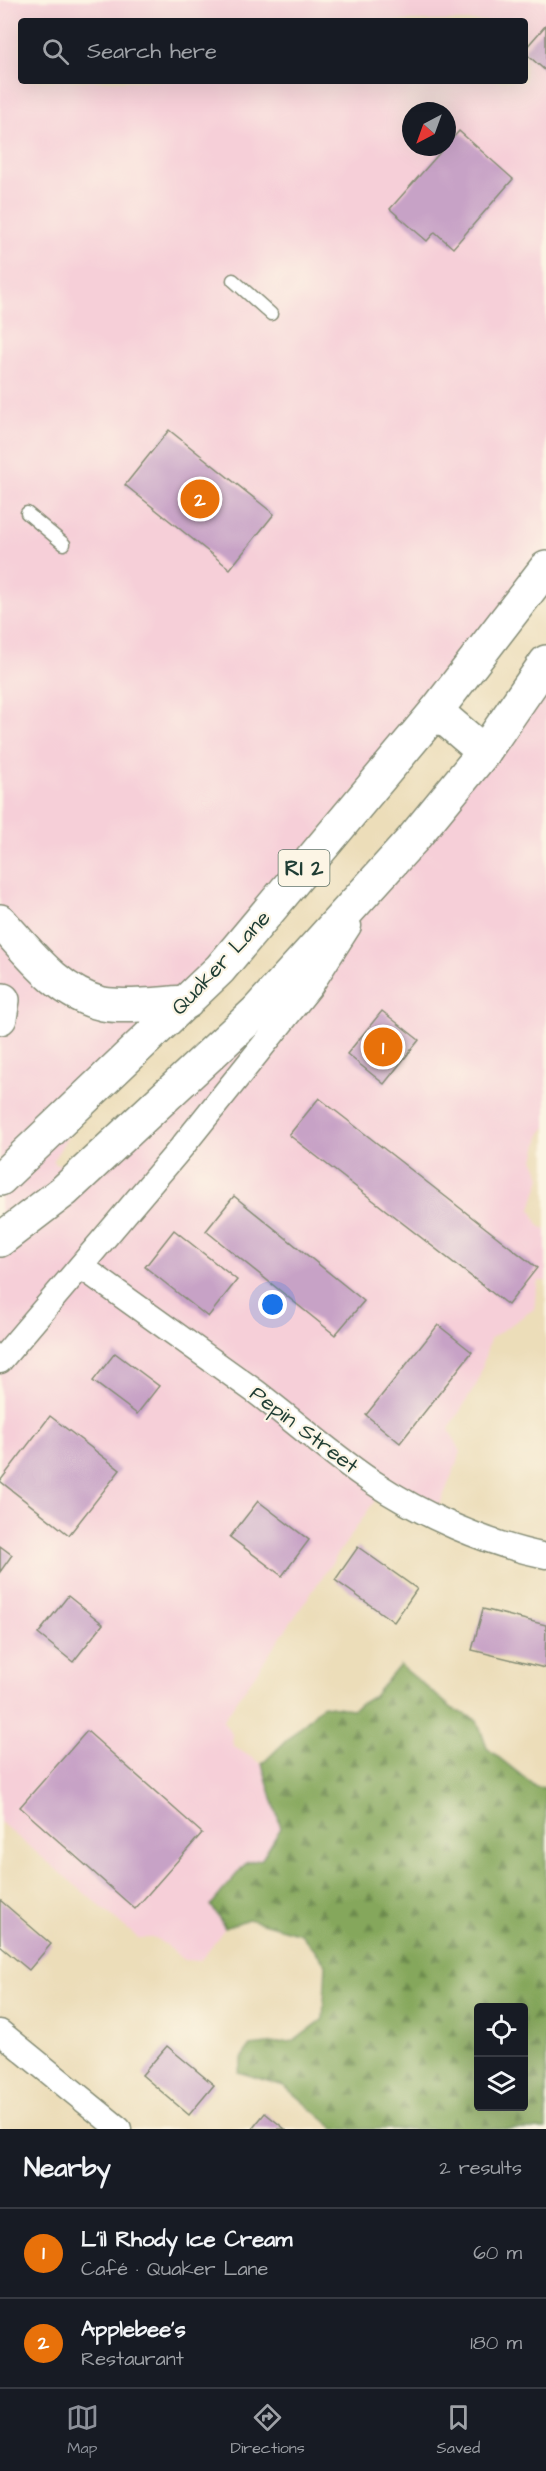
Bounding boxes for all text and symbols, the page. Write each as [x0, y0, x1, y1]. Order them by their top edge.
search box [18, 18, 528, 84]
icon: search [39, 35, 72, 68]
text: Search here [87, 36, 217, 67]
north arrow [402, 102, 456, 156]
pin: 2 [180, 476, 220, 522]
road number: RI 2 [278, 850, 330, 886]
street label: Quaker Lane [164, 903, 278, 1022]
pin: 1 [364, 1024, 403, 1070]
your location [258, 1290, 287, 1319]
street label: Pepin Street [243, 1379, 365, 1481]
map controls [474, 2003, 528, 2111]
button: locate [474, 2003, 528, 2057]
button: layers [474, 2057, 528, 2111]
text: Nearby [24, 2150, 111, 2186]
text: 2 results [439, 2154, 522, 2182]
text: L'il Rhody Ice Cream [81, 2224, 292, 2255]
text: 1 [42, 2239, 45, 2267]
text: 60 m [473, 2239, 522, 2267]
text: Café · Quaker Lane [81, 2255, 268, 2283]
text: Applebee's [81, 2314, 186, 2345]
text: 2 [38, 2329, 49, 2357]
text: 180 m [470, 2329, 522, 2357]
text: Restaurant [81, 2345, 184, 2373]
tab: Map [66, 2401, 99, 2459]
tab: Directions [231, 2401, 305, 2459]
tab: Saved [437, 2401, 480, 2459]

